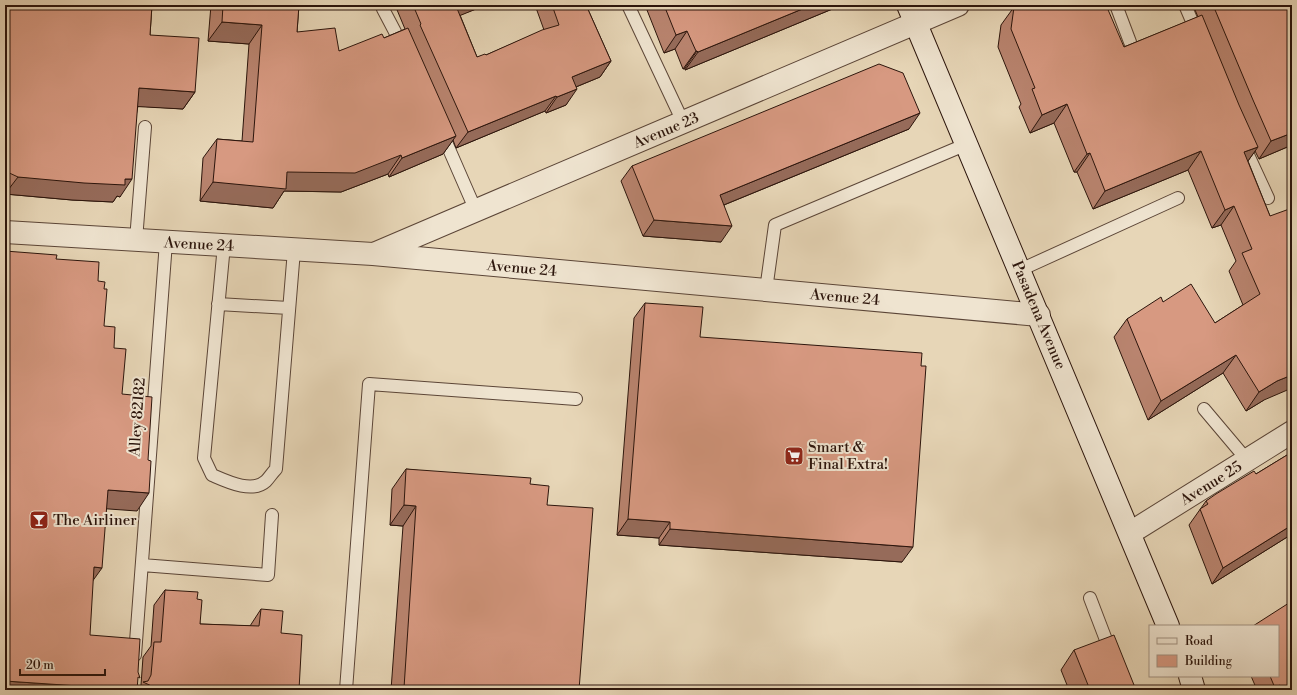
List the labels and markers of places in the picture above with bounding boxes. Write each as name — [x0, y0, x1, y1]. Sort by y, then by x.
place label: Smart & Final Extra! — [808, 438, 888, 474]
supermarket icon: Smart & Final Extra! — [783, 445, 805, 467]
bar icon: The Airliner — [28, 509, 50, 531]
place label: The Airliner — [53, 511, 137, 530]

